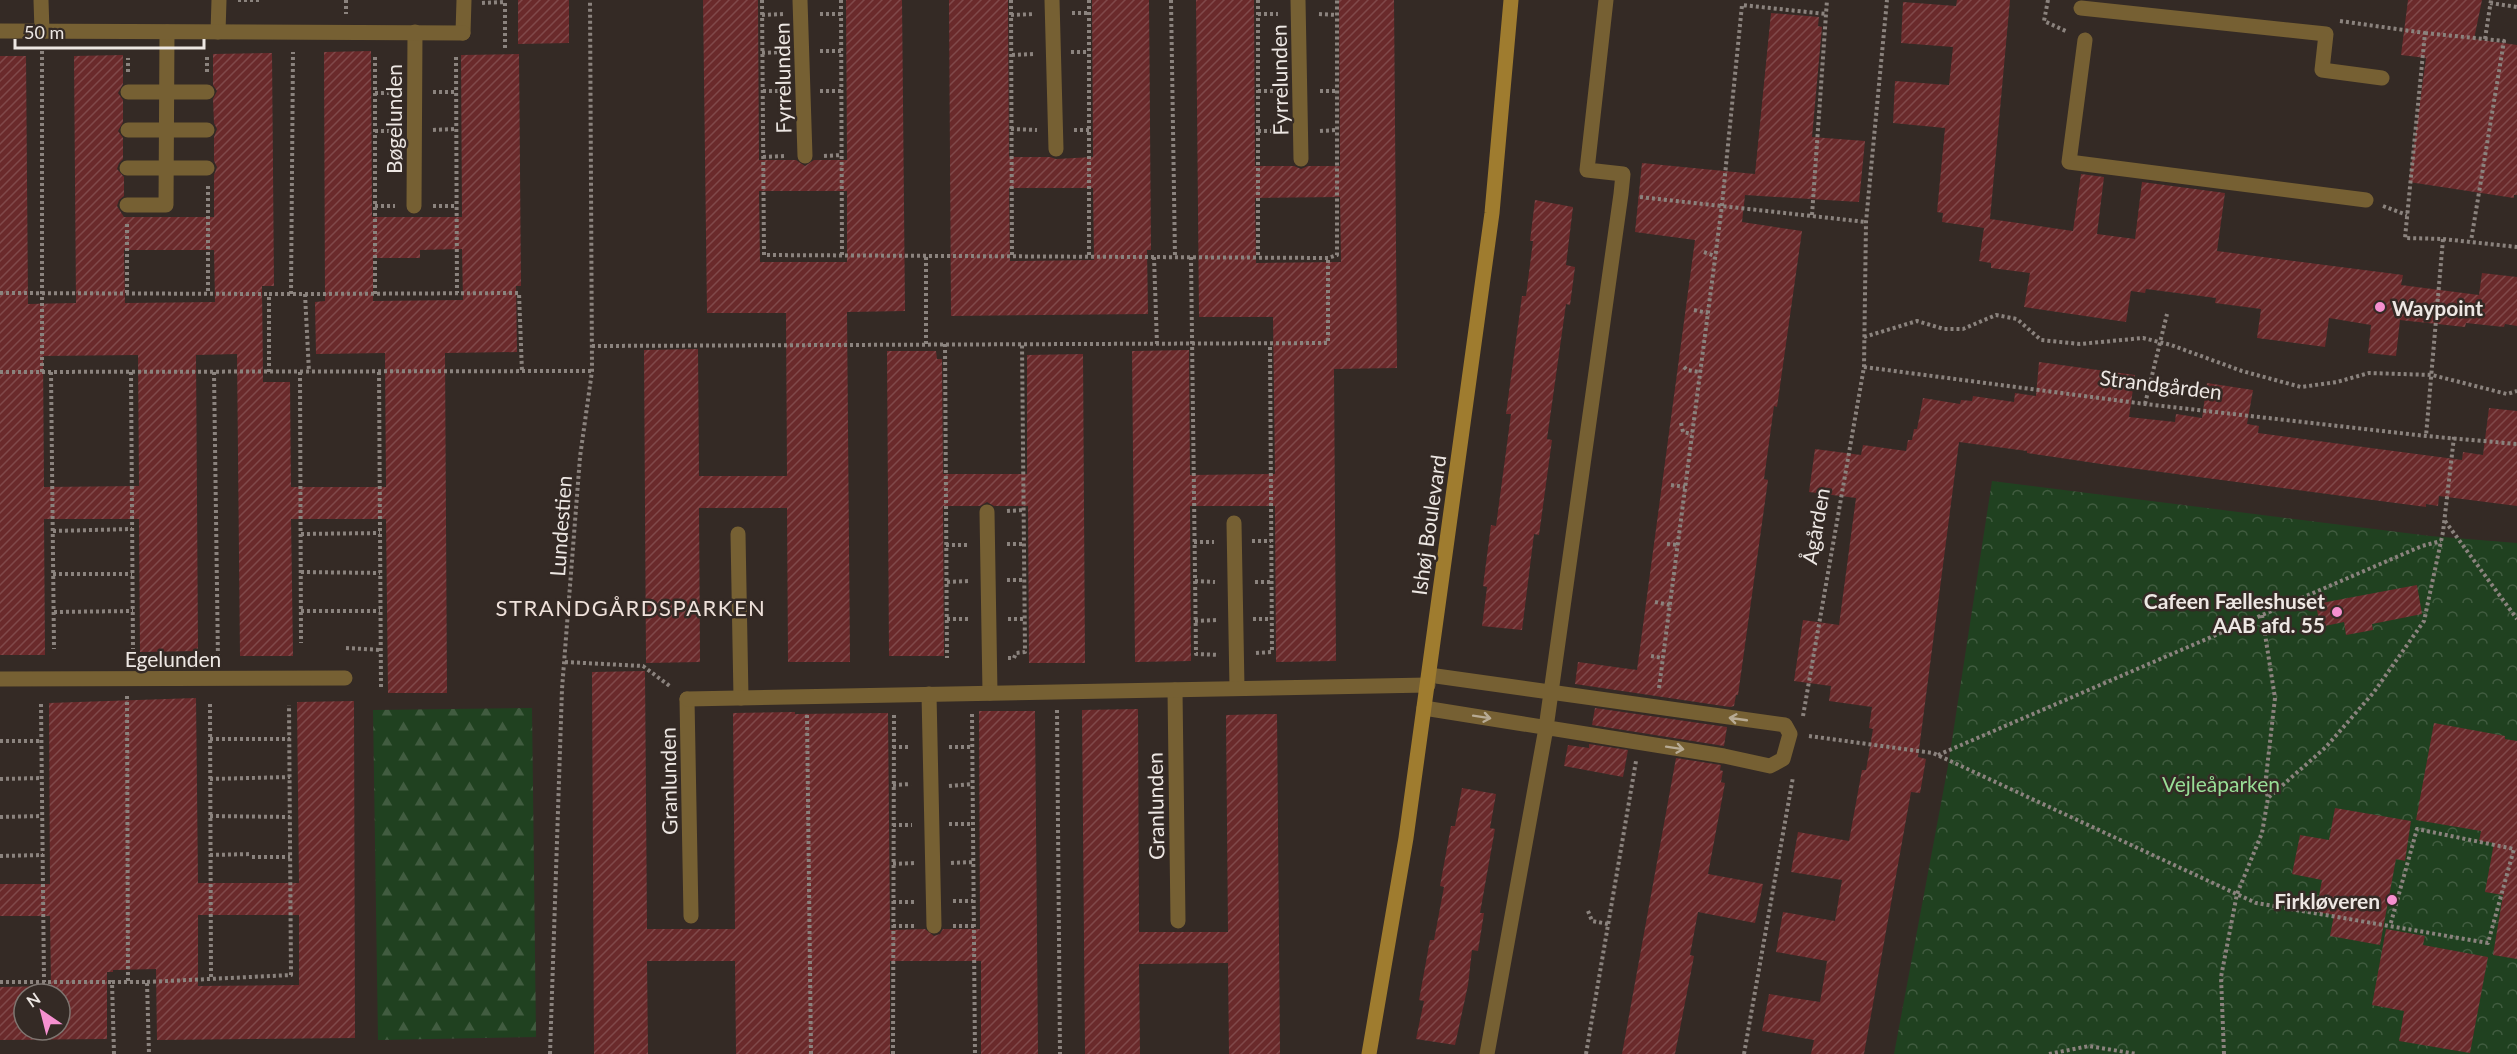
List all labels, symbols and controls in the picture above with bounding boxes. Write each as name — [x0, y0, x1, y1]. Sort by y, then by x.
scale bar — [15, 12, 204, 50]
text: 50 m — [24, 21, 64, 43]
street label: Fyrrelunden — [769, 22, 795, 134]
street label: Fyrrelunden — [1266, 24, 1292, 136]
street label: Bøgelunden — [381, 64, 406, 174]
place label: Waypoint — [2392, 295, 2483, 320]
marker: Waypoint — [2373, 300, 2387, 314]
street label: Strandgården — [2098, 364, 2224, 404]
street label: Ishøj Boulevard — [1406, 453, 1450, 597]
street label: Lundestien — [544, 475, 576, 577]
street label: Ågården — [1796, 486, 1834, 566]
place label: Cafeen Fælleshuset AAB afd. 55 — [2144, 588, 2325, 637]
district label: STRANDGÅRDSPARKEN — [496, 594, 766, 621]
marker: Cafeen Fælleshuset AAB afd. 55 — [2330, 605, 2344, 619]
street label: Egelunden — [125, 646, 221, 671]
one-way arrow — [1472, 712, 1491, 723]
one-way arrow — [1728, 713, 1748, 724]
street label: Granlunden — [655, 727, 681, 835]
one-way arrow — [1664, 743, 1684, 754]
street label: Granlunden — [1142, 752, 1168, 860]
park label: Vejleåparken — [2162, 771, 2280, 796]
place label: Firkløveren — [2274, 888, 2380, 913]
marker: Firkløveren — [2385, 893, 2399, 907]
north arrow — [12, 982, 72, 1042]
text: N — [23, 988, 44, 1011]

